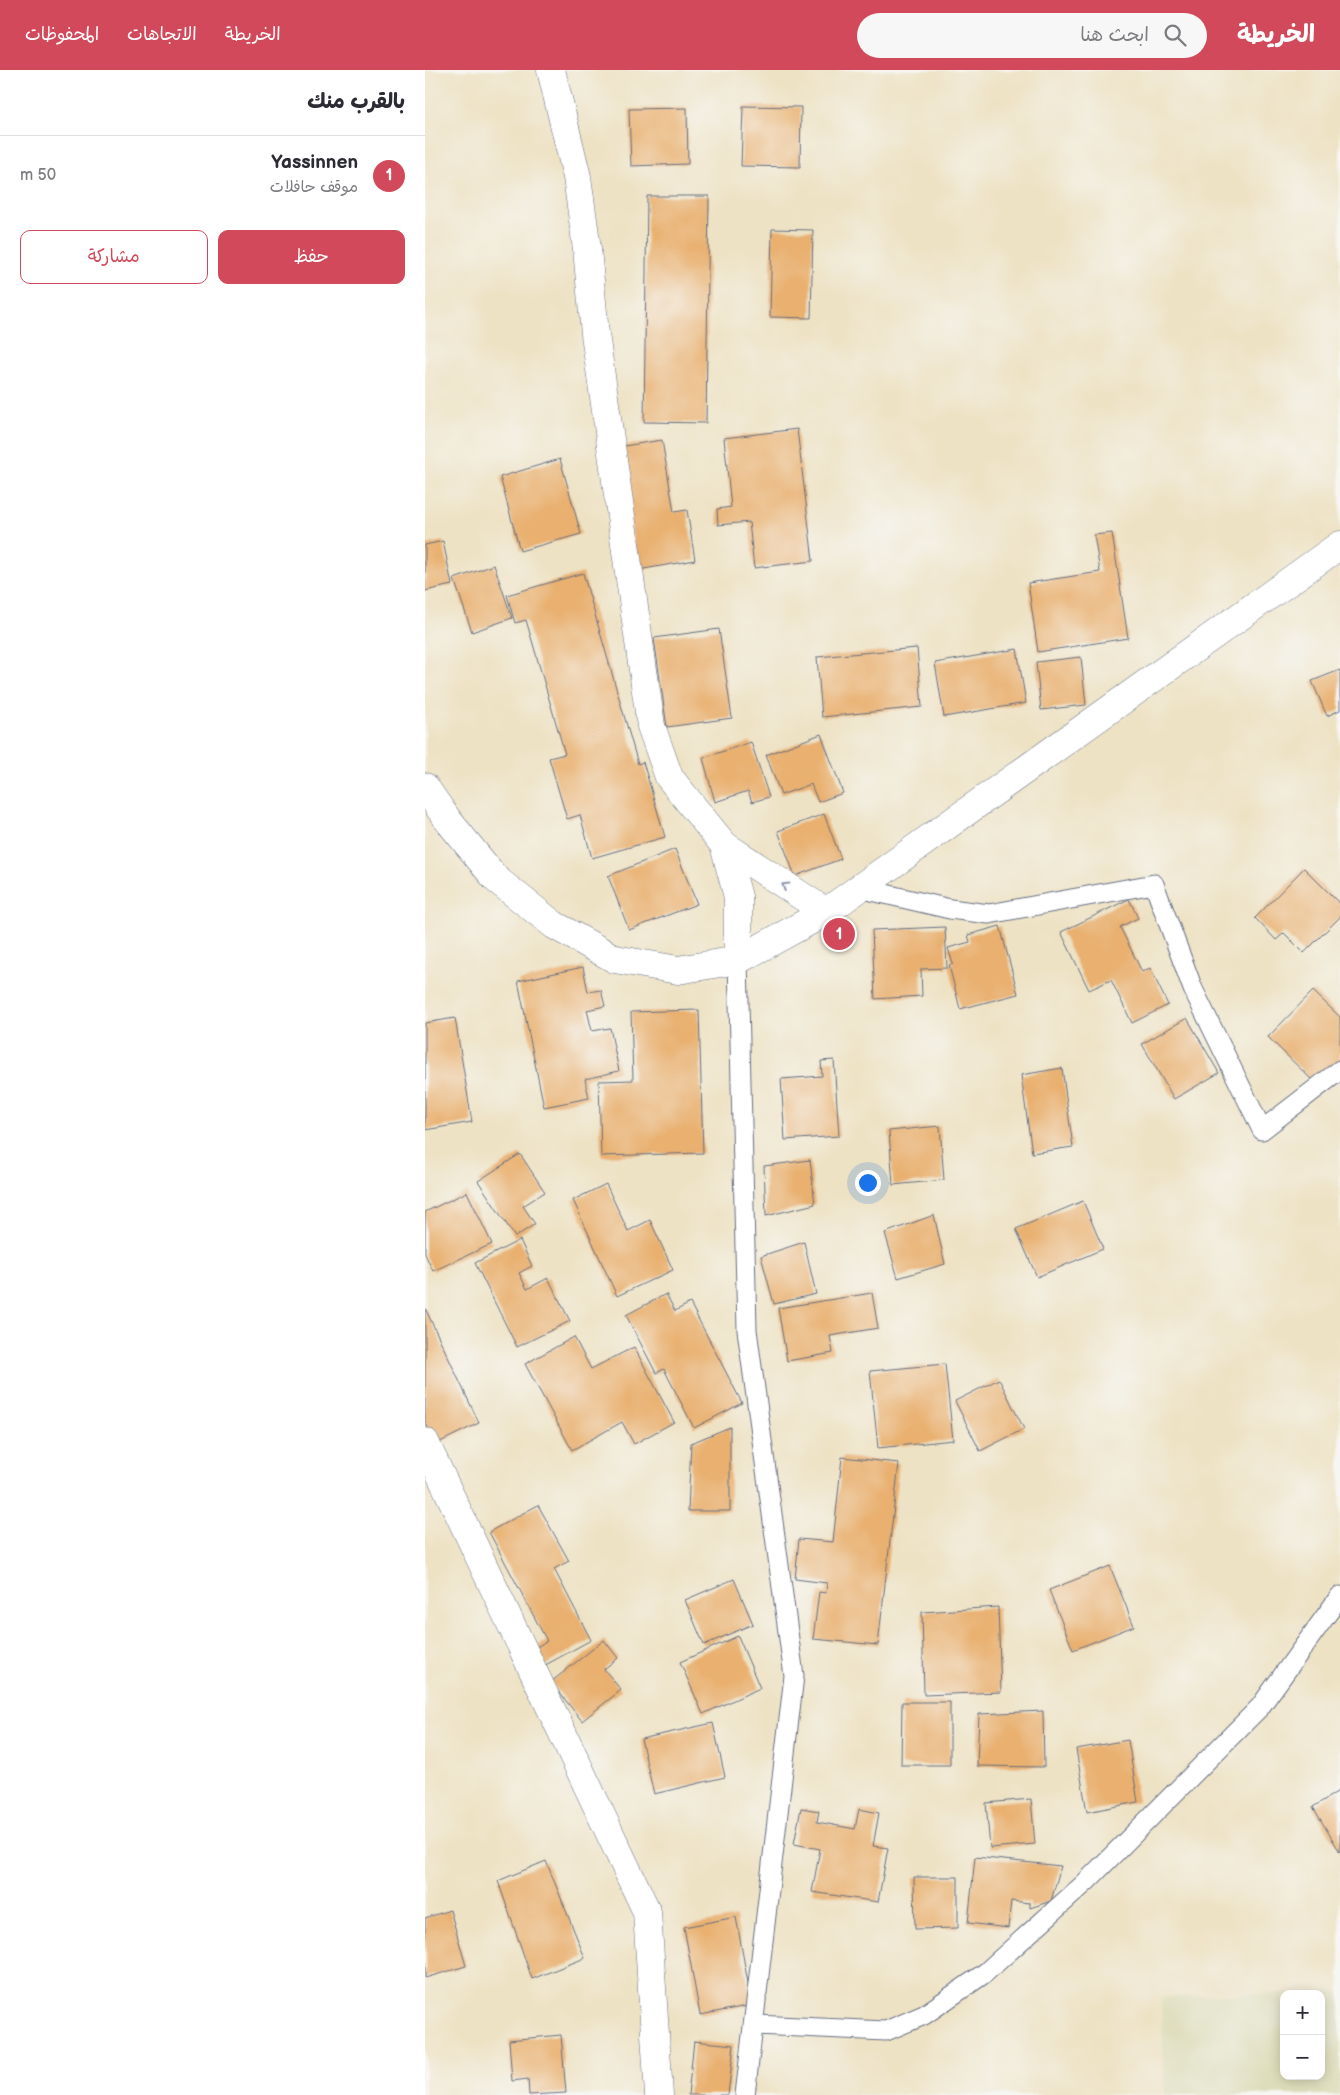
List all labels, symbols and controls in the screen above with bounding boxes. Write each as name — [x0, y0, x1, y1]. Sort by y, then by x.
search box — [857, 13, 1207, 58]
text: الخريطة — [1237, 20, 1315, 49]
icon: search — [1161, 21, 1189, 49]
text: المحفوظات — [25, 24, 99, 45]
text: الاتجاهات — [127, 24, 197, 45]
text: الخريطة — [225, 24, 281, 45]
text: ابحث هنا — [1080, 24, 1149, 47]
text: بالقرب منك — [307, 89, 405, 114]
text: Yassinnen — [271, 151, 358, 174]
text: 50 m — [20, 166, 56, 185]
text: 1 — [386, 166, 392, 185]
text: موقف حافلات — [270, 178, 358, 197]
button: مشاركة — [20, 230, 208, 284]
button: حفظ — [218, 230, 405, 284]
one-way arrow — [781, 883, 790, 892]
pin: 1 — [823, 915, 855, 953]
your location — [855, 1170, 881, 1196]
map controls — [1280, 1990, 1325, 2080]
button: + — [1280, 1990, 1325, 2035]
button: − — [1280, 2035, 1325, 2080]

